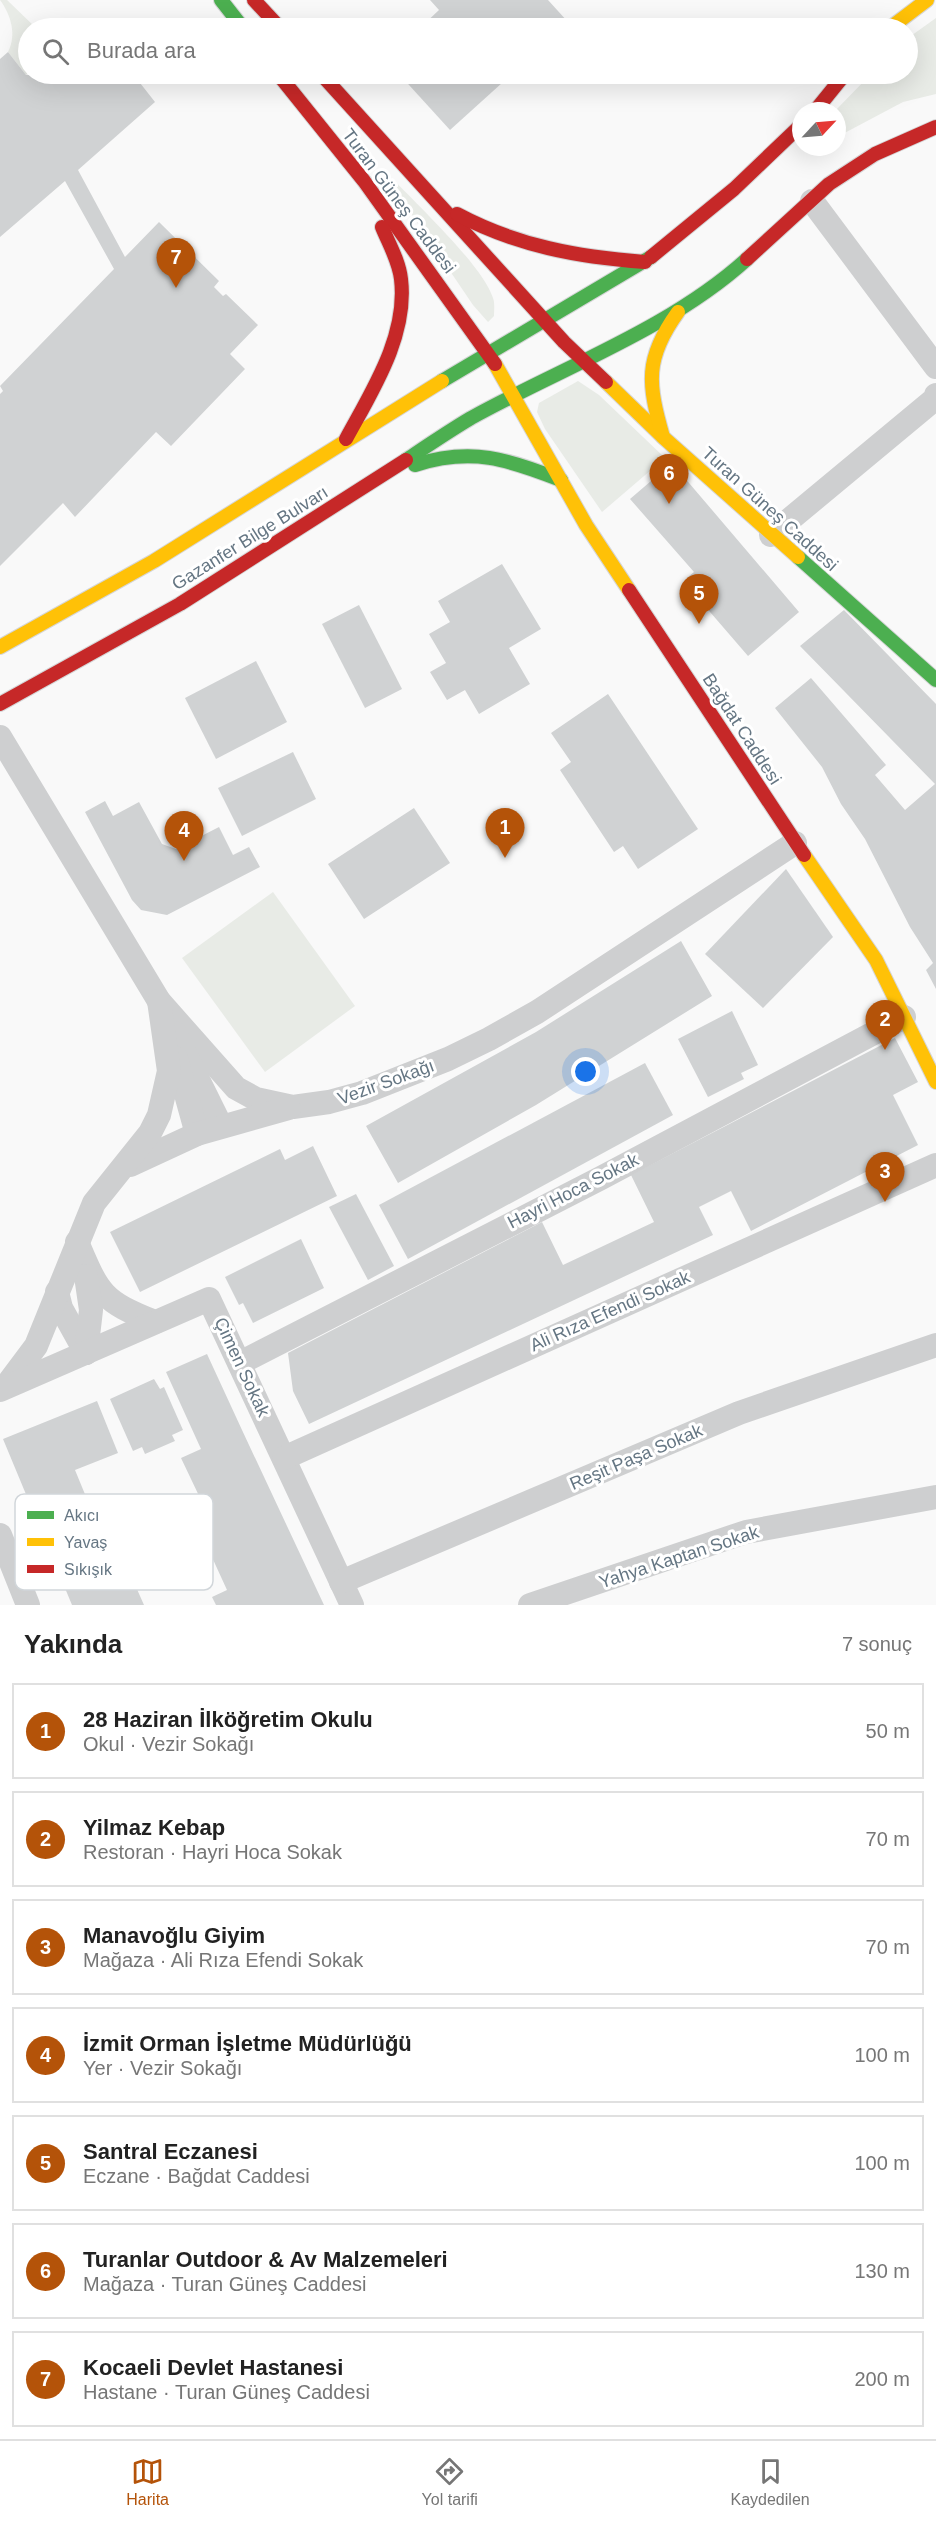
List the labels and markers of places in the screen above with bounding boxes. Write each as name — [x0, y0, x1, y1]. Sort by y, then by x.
pin: 7 — [156, 238, 195, 288]
pin: 6 — [650, 454, 688, 504]
pin: 5 — [680, 574, 718, 624]
pin: 1 — [486, 808, 524, 858]
pin: 4 — [164, 812, 204, 861]
pin: 2 — [866, 1000, 904, 1050]
pin: 3 — [866, 1152, 904, 1202]

